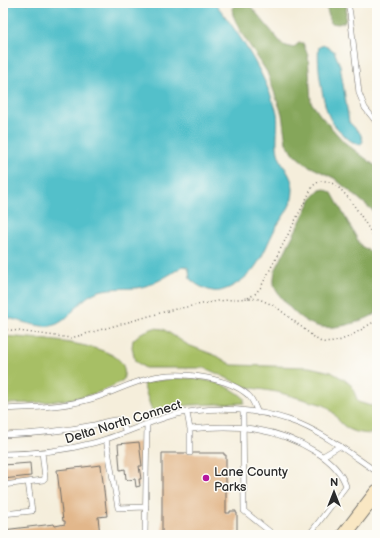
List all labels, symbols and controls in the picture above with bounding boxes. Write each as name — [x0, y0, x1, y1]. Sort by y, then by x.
street label: Delta North Connect — [63, 397, 183, 447]
place label: Lane County Parks — [214, 464, 288, 495]
north arrow — [314, 472, 354, 512]
marker: Lane County Parks — [201, 473, 211, 483]
text: N — [330, 476, 338, 489]

